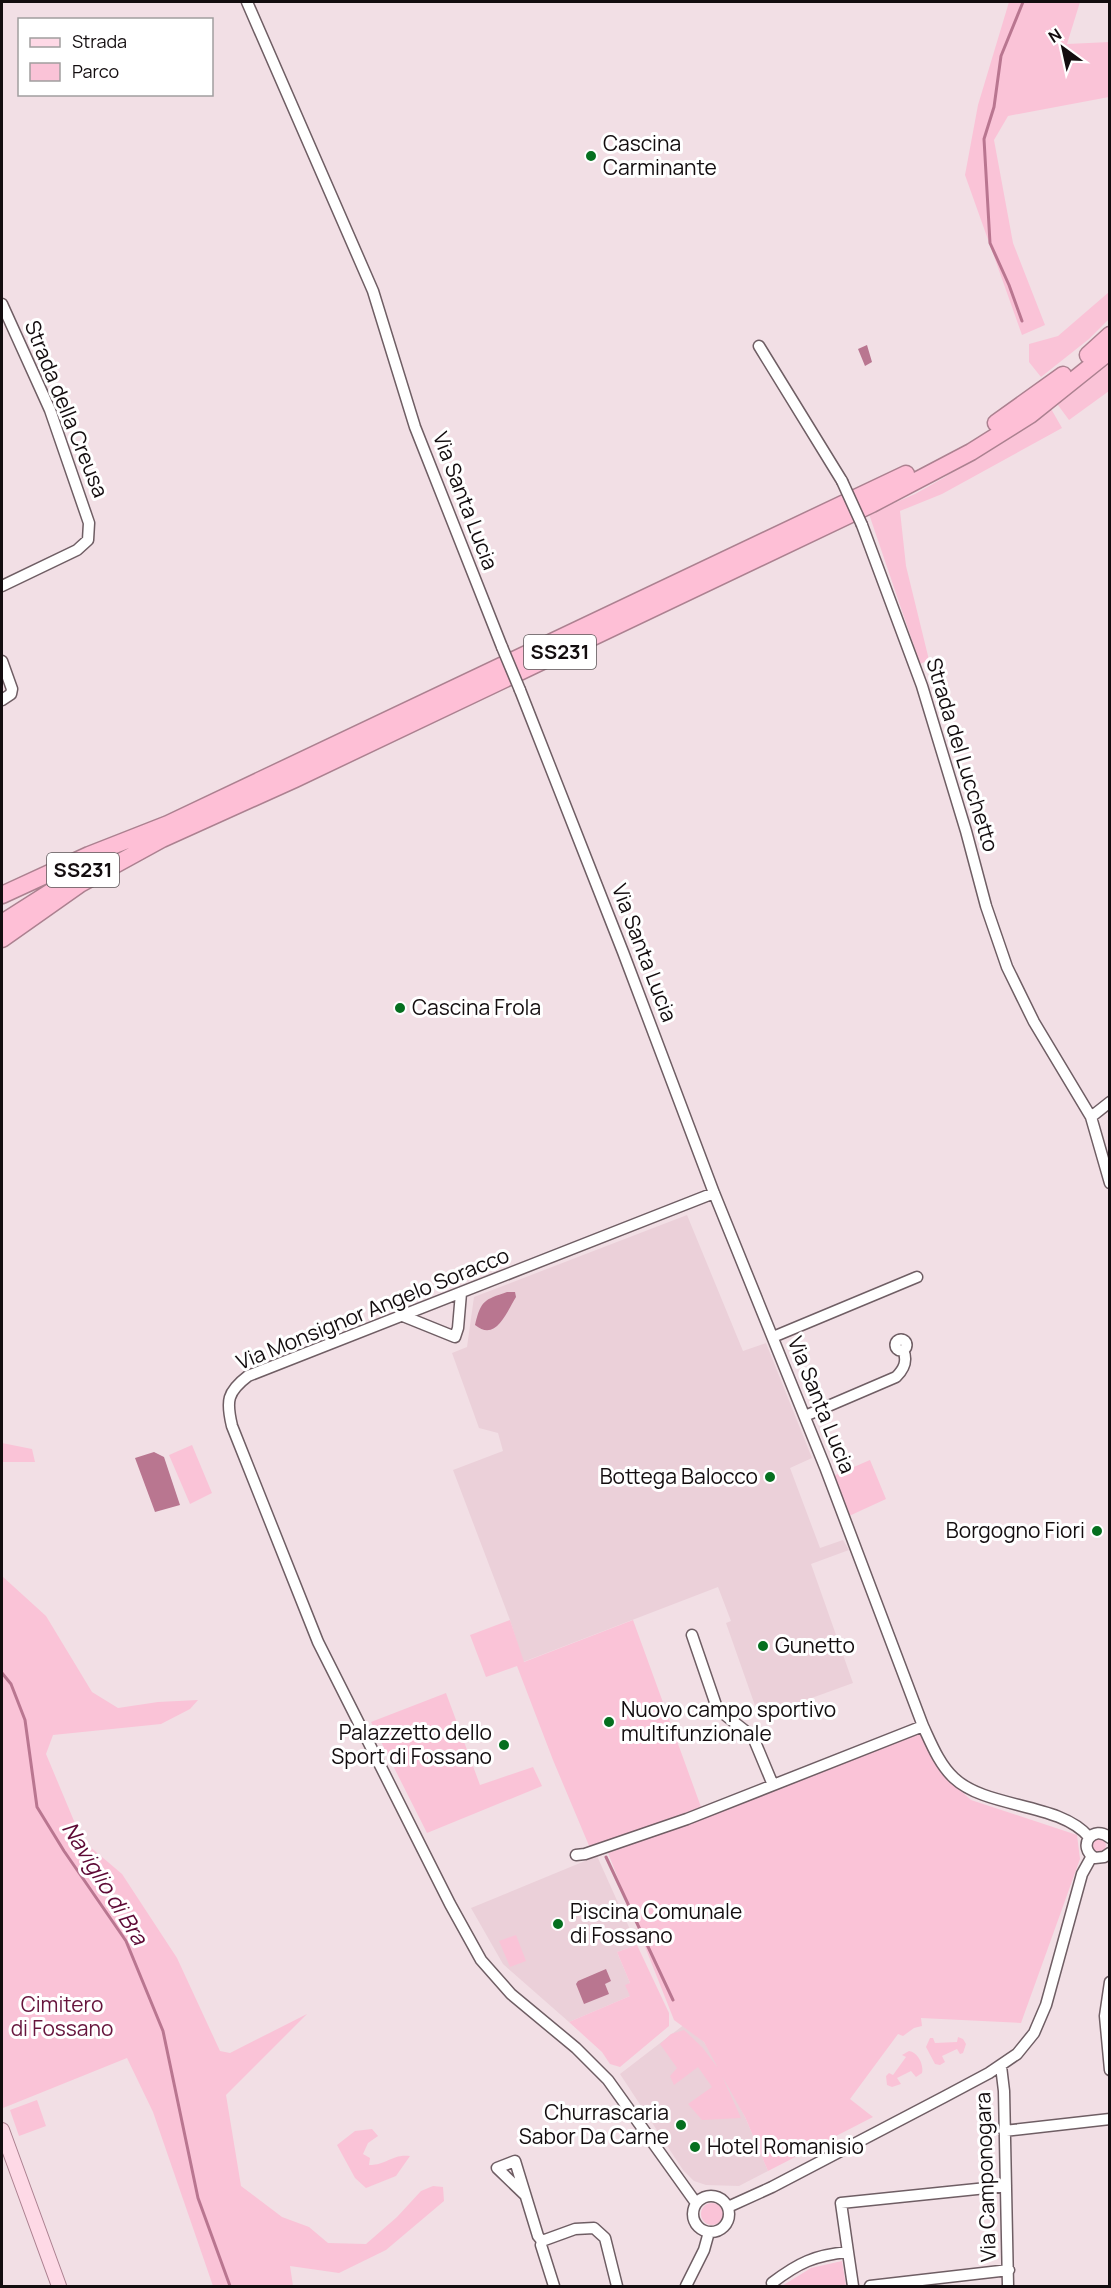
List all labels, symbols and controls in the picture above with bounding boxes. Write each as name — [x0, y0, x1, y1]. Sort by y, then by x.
legend — [18, 18, 213, 96]
north arrow — [1033, 18, 1093, 78]
text: N — [1044, 23, 1066, 48]
text: Strada — [72, 29, 127, 53]
text: Parco — [72, 59, 119, 83]
place label: Cascina Carminante — [603, 129, 717, 181]
marker: Cascina Carminante — [584, 149, 598, 163]
street label: Strada della Creusa — [19, 316, 115, 501]
street label: Via Santa Lucia — [427, 428, 505, 574]
road number: SS231 — [524, 635, 596, 669]
street label: Strada del Lucchetto — [920, 654, 1006, 855]
road number: SS231 — [47, 853, 119, 887]
street label: Via Santa Lucia — [606, 880, 684, 1026]
place label: Cascina Frola — [412, 993, 541, 1021]
marker: Cascina Frola — [393, 1001, 407, 1015]
street label: Via Monsignor Angelo Soracco — [232, 1240, 513, 1376]
street label: Via Santa Lucia — [782, 1332, 862, 1477]
place label: Bottega Balocco — [600, 1462, 758, 1490]
marker: Bottega Balocco — [763, 1470, 777, 1484]
place label: Borgogno Fiori — [946, 1516, 1085, 1544]
marker: Borgogno Fiori — [1090, 1524, 1104, 1538]
place label: Gunetto — [775, 1631, 855, 1659]
marker: Gunetto — [756, 1639, 770, 1653]
place label: Nuovo campo sportivo multifunzionale — [621, 1695, 836, 1747]
marker: Nuovo campo sportivo multifunzionale — [602, 1715, 616, 1729]
place label: Palazzetto dello Sport di Fossano — [331, 1718, 492, 1770]
marker: Palazzetto dello Sport di Fossano — [497, 1738, 511, 1752]
water label: Naviglio di Bra — [55, 1816, 156, 1952]
place label: Piscina Comunale di Fossano — [570, 1897, 742, 1949]
marker: Piscina Comunale di Fossano — [551, 1917, 565, 1931]
park label: Cimitero di Fossano — [11, 1990, 113, 2042]
street label: Via Camponogara — [968, 2092, 1002, 2263]
place label: Churrascaria Sabor Da Carne — [519, 2098, 669, 2150]
marker: Churrascaria Sabor Da Carne — [674, 2118, 688, 2132]
place label: Hotel Romanisio — [707, 2132, 864, 2160]
marker: Hotel Romanisio — [688, 2140, 702, 2154]

